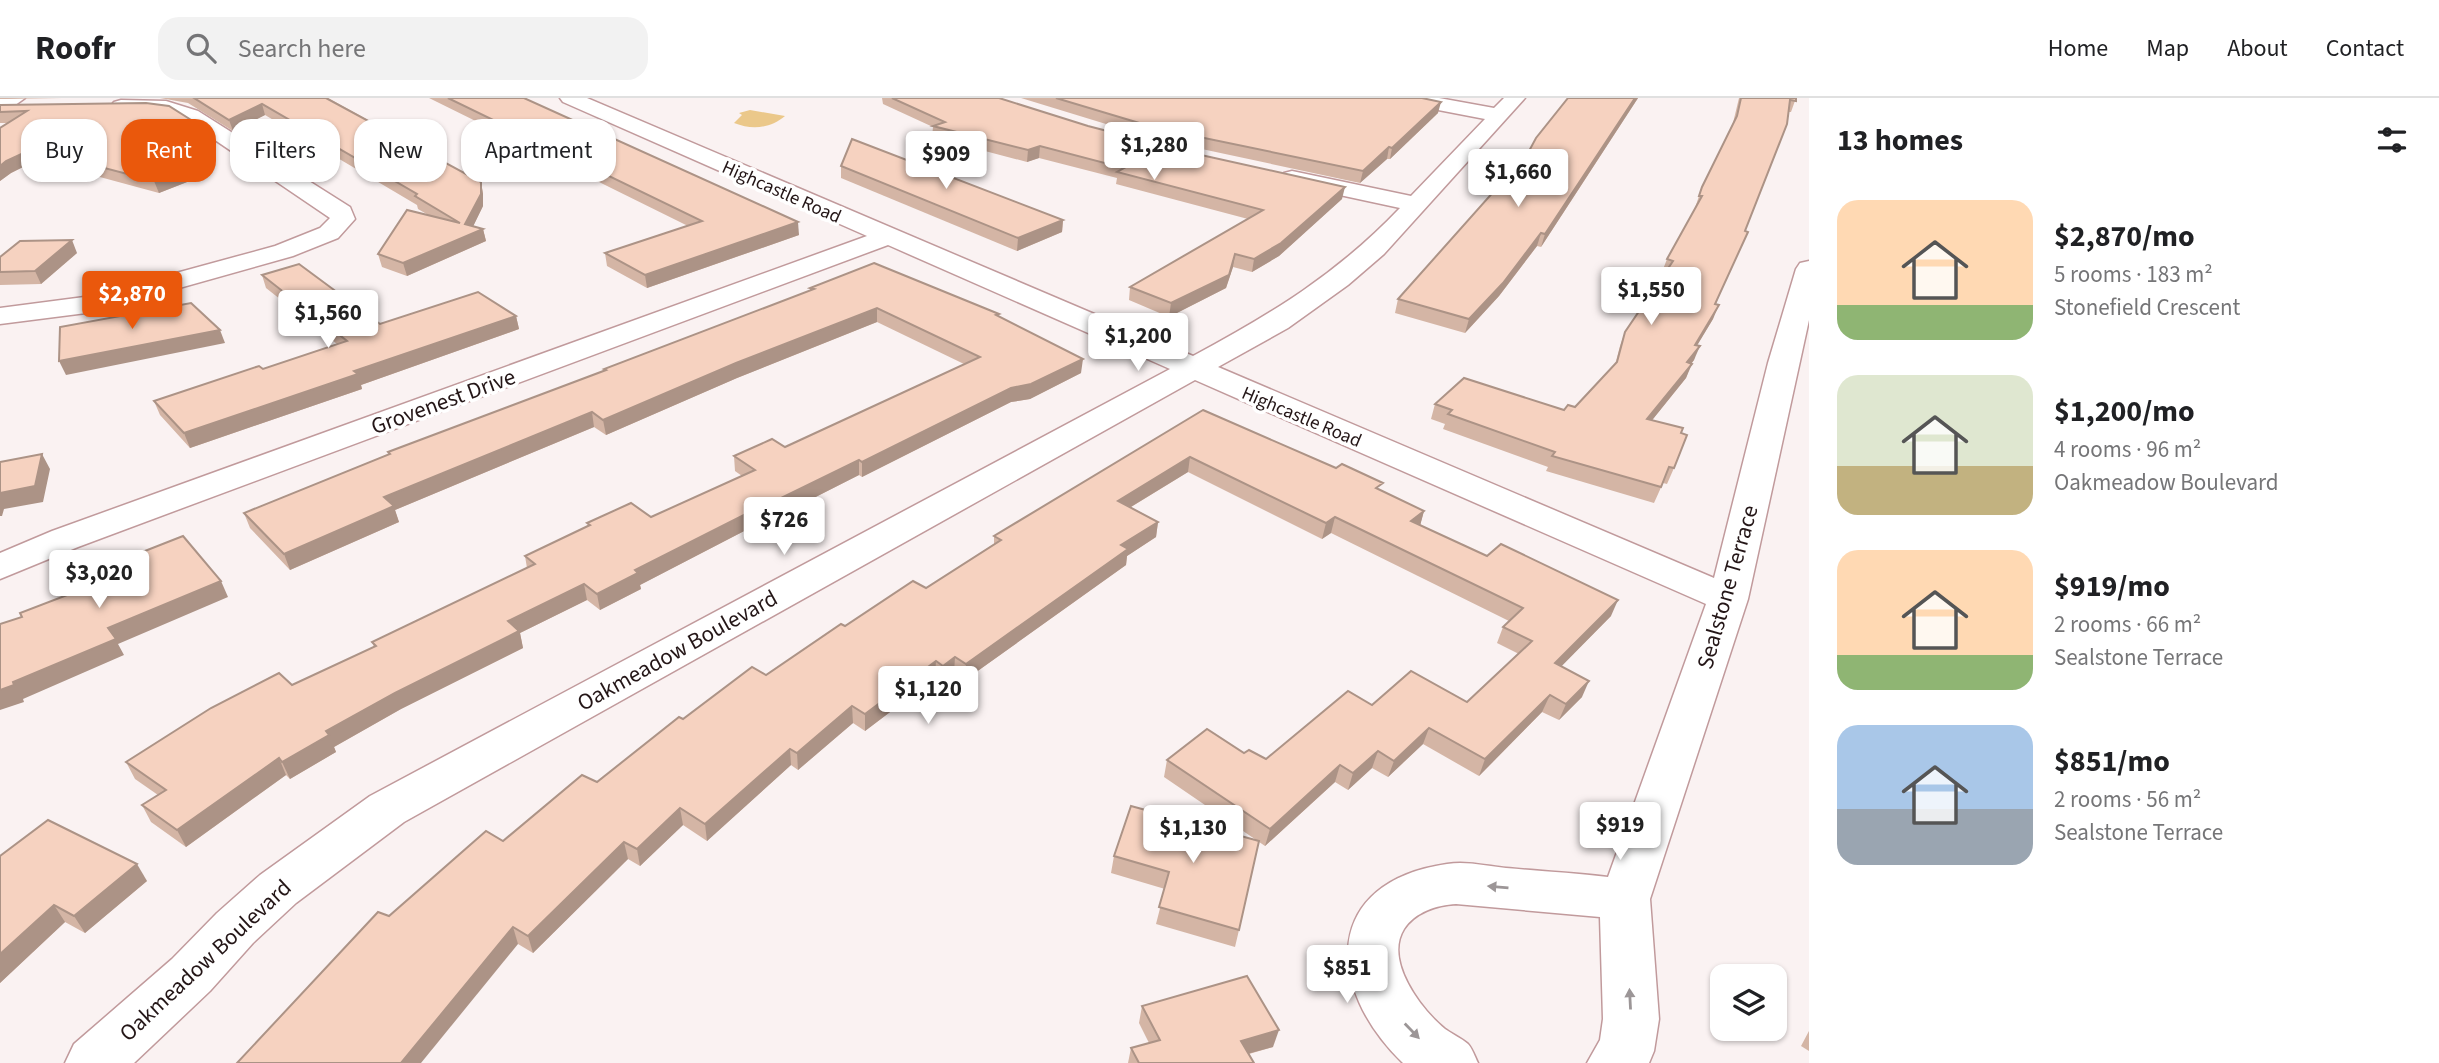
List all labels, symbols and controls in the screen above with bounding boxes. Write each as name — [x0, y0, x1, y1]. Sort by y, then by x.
search box — [158, 17, 648, 80]
text: Roofr — [35, 25, 116, 72]
icon: search — [182, 29, 220, 67]
text: Search here — [238, 30, 366, 67]
text: Home — [2048, 31, 2108, 66]
text: Map — [2146, 31, 2189, 66]
text: About — [2227, 31, 2288, 66]
text: Contact — [2326, 31, 2404, 66]
chip: Buy — [21, 119, 107, 182]
chip: Rent — [121, 119, 216, 182]
chip: Filters — [230, 119, 340, 182]
chip: New — [354, 119, 447, 182]
chip: Apartment — [461, 119, 616, 182]
text: 13 homes — [1837, 119, 1963, 162]
icon: filters — [2373, 121, 2411, 159]
pin: $1,280 — [1097, 122, 1211, 182]
text: $1,280 — [1120, 128, 1188, 161]
pin: $909 — [905, 132, 987, 191]
text: $909 — [922, 137, 970, 170]
pin: $1,660 — [1461, 150, 1575, 209]
street label: Highcastle Road — [717, 154, 845, 231]
text: $1,660 — [1484, 155, 1552, 188]
text: $2,870/mo — [2054, 215, 2195, 258]
icon: home — [1893, 228, 1977, 312]
text: 5 rooms · 183 m² — [2054, 258, 2213, 291]
pin: $1,550 — [1594, 268, 1708, 327]
pin: $2,870 — [75, 272, 189, 331]
text: $1,550 — [1617, 273, 1685, 306]
text: $2,870 — [98, 277, 166, 310]
pin: $1,560 — [271, 290, 385, 350]
text: Stonefield Crescent — [2054, 291, 2240, 324]
text: $1,560 — [294, 296, 362, 329]
pin: $1,200 — [1081, 314, 1195, 373]
text: $1,200 — [1104, 319, 1172, 352]
street label: Grovenest Drive — [366, 360, 520, 443]
street label: Highcastle Road — [1237, 380, 1366, 455]
text: $1,200/mo — [2054, 390, 2195, 433]
icon: home — [1893, 403, 1977, 487]
text: 4 rooms · 96 m² — [2054, 433, 2201, 466]
text: Oakmeadow Boulevard — [2054, 466, 2279, 499]
pin: $726 — [743, 498, 825, 557]
street label: Sealstone Terrace — [1688, 501, 1767, 673]
text: $726 — [760, 503, 808, 536]
pin: $3,020 — [42, 550, 156, 610]
text: $3,020 — [65, 556, 133, 589]
text: $919/mo — [2054, 565, 2170, 608]
icon: home — [1893, 578, 1977, 662]
street label: Oakmeadow Boulevard — [571, 582, 783, 719]
text: 2 rooms · 66 m² — [2054, 608, 2201, 641]
text: Sealstone Terrace — [2054, 641, 2223, 674]
pin: $1,120 — [871, 666, 985, 726]
text: $1,120 — [894, 672, 962, 705]
text: $851/mo — [2054, 740, 2170, 783]
icon: home — [1893, 753, 1977, 837]
text: 2 rooms · 56 m² — [2054, 783, 2201, 816]
pin: $919 — [1579, 802, 1661, 862]
pin: $1,130 — [1136, 806, 1250, 865]
text: $919 — [1596, 808, 1644, 841]
text: $1,130 — [1159, 811, 1227, 844]
text: Sealstone Terrace — [2054, 816, 2223, 849]
street label: Oakmeadow Boulevard — [112, 872, 299, 1049]
one-way arrow — [1487, 881, 1509, 892]
pin: $851 — [1306, 946, 1388, 1005]
text: $851 — [1323, 951, 1371, 984]
map controls — [1710, 964, 1787, 1041]
button: layers — [1710, 964, 1787, 1041]
one-way arrow — [1624, 987, 1635, 1009]
one-way arrow — [1403, 1023, 1420, 1040]

